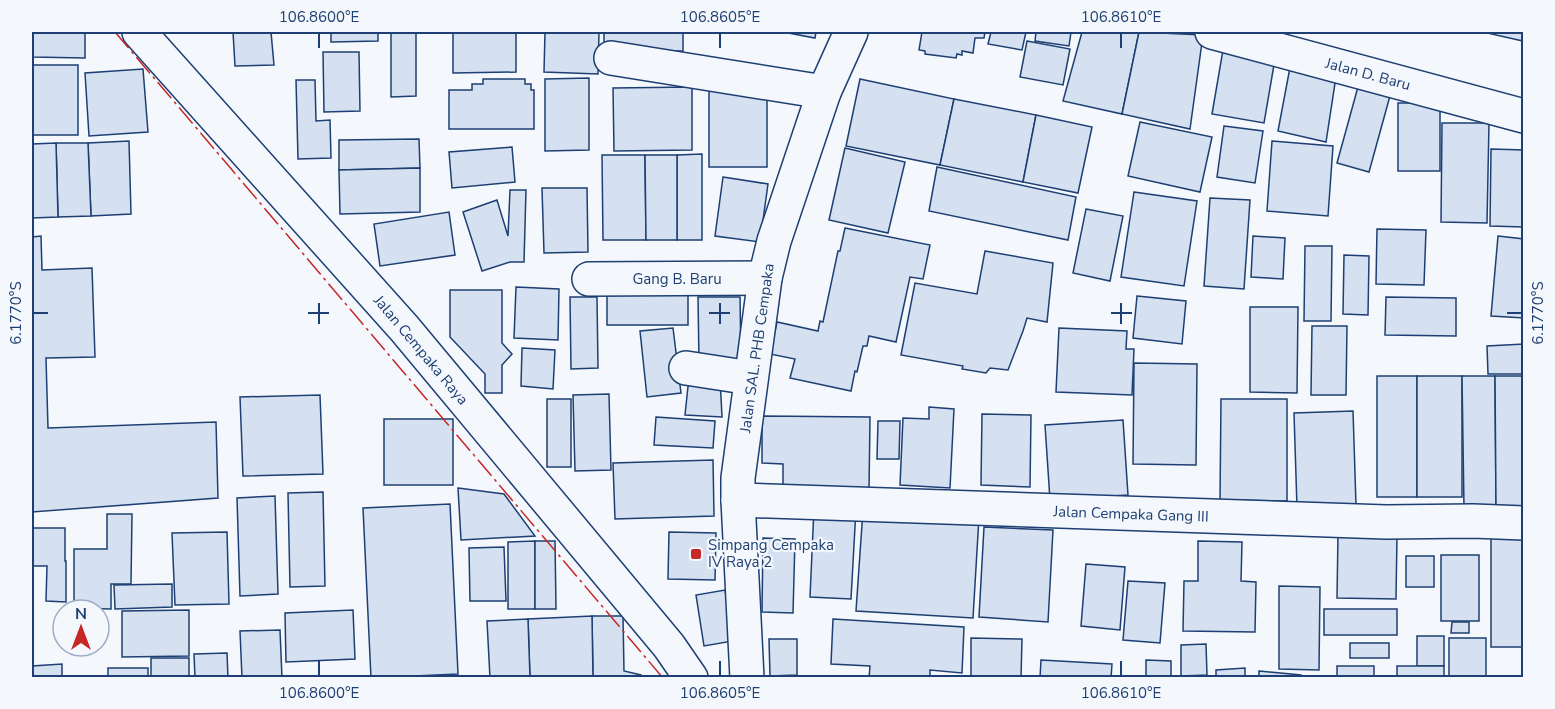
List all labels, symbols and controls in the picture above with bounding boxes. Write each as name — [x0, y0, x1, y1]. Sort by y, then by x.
text: 106.8600°E — [279, 7, 359, 27]
text: 106.8605°E — [680, 7, 760, 27]
text: 106.8610°E — [1081, 7, 1161, 27]
street label: Jalan D. Baru — [1322, 53, 1413, 95]
street label: Jalan SAL. PHB Cempaka — [735, 262, 779, 435]
street label: Gang B. Baru — [632, 269, 722, 289]
text: 6.1770°S — [6, 281, 26, 345]
text: 6.1770°S — [1528, 281, 1548, 345]
street label: Jalan Cempaka Raya — [369, 290, 473, 409]
street label: Jalan Cempaka Gang III — [1052, 501, 1209, 527]
place label: Simpang Cempaka IV Raya 2 — [708, 535, 834, 572]
marker: Simpang Cempaka IV Raya 2 — [689, 547, 703, 561]
north arrow — [51, 598, 111, 658]
text: N — [75, 603, 87, 625]
text: 106.8600°E — [279, 683, 359, 703]
text: 106.8605°E — [680, 683, 760, 703]
text: 106.8610°E — [1081, 683, 1161, 703]

